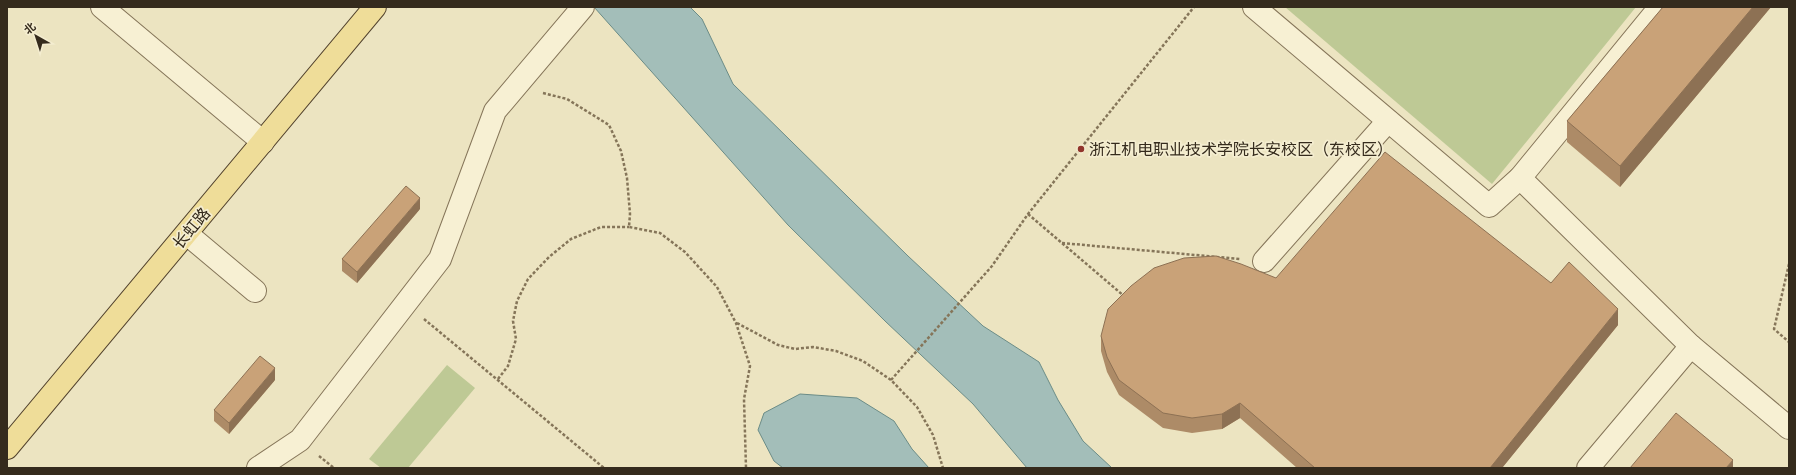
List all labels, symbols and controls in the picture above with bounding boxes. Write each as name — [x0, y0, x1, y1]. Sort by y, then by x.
north arrow — [16, 16, 56, 56]
text: 北 — [22, 20, 38, 37]
place label: 浙江机电职业技术学院长安校区（东校区） — [1089, 140, 1393, 159]
marker: 浙江机电职业技术学院长安校区（东校区） — [1076, 144, 1086, 154]
street label: 长虹路 — [169, 204, 214, 253]

